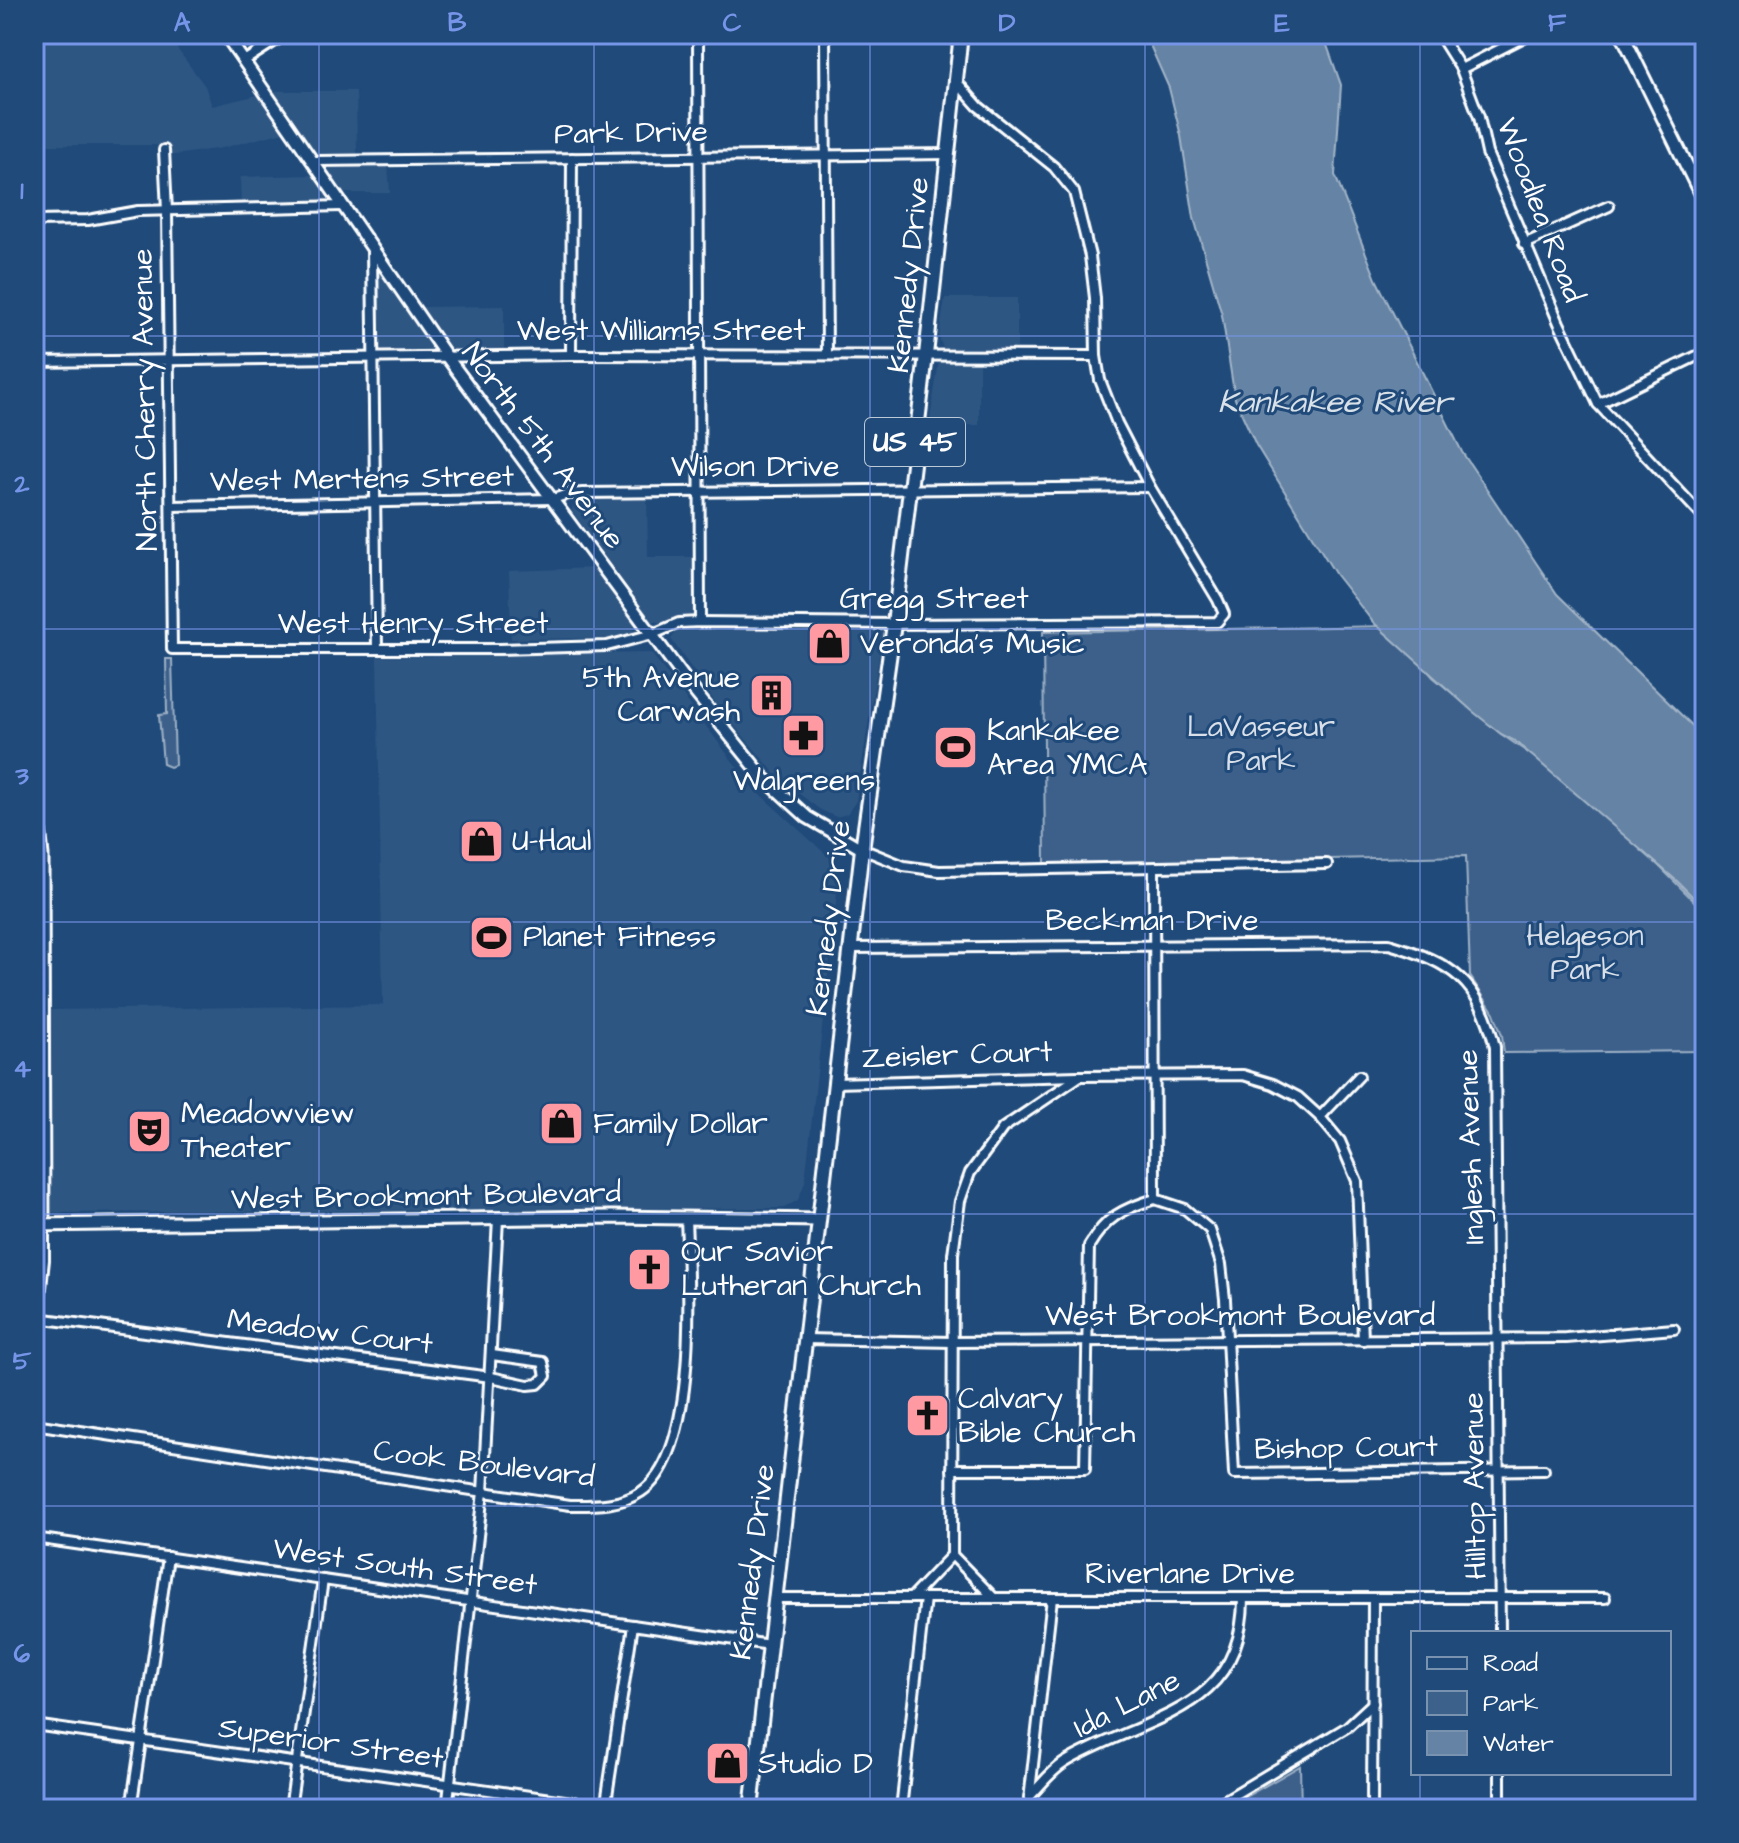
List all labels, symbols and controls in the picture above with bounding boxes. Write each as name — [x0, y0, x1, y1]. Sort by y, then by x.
text: A — [174, 5, 191, 41]
text: B — [448, 5, 467, 41]
text: C — [723, 5, 742, 41]
text: D — [999, 5, 1016, 41]
text: E — [1274, 5, 1290, 41]
text: F — [1548, 5, 1567, 41]
street label: Park Drive — [554, 111, 708, 155]
street label: Woodlea Road — [1486, 112, 1594, 308]
text: 1 — [20, 173, 24, 209]
street label: Kennedy Drive — [878, 175, 941, 375]
street label: North Cherry Avenue — [121, 248, 170, 552]
street label: West Williams Street — [517, 310, 805, 352]
street label: North 5th Avenue — [451, 334, 635, 558]
water label: Kankakee River — [1218, 380, 1455, 425]
road number: US 45 — [865, 418, 965, 466]
street label: Wilson Drive — [671, 446, 839, 488]
street label: West Mertens Street — [210, 455, 514, 503]
text: 2 — [14, 466, 30, 502]
street label: Gregg Street — [839, 578, 1029, 621]
street label: West Henry Street — [278, 603, 548, 646]
shop icon: Veronda's Music — [805, 620, 853, 668]
place label: Veronda's Music — [860, 623, 1085, 665]
place label: 5th Avenue Carwash — [582, 657, 740, 733]
building icon: 5th Avenue Carwash — [747, 671, 795, 719]
park label: LaVasseur Park — [1187, 706, 1335, 782]
place label: Kankakee Area YMCA — [987, 710, 1148, 786]
pharmacy icon: Walgreens — [780, 711, 828, 759]
sports icon: Kankakee Area YMCA — [932, 724, 980, 772]
text: 3 — [14, 758, 29, 794]
place label: Walgreens — [733, 760, 875, 803]
shop icon: U-Haul — [457, 817, 505, 865]
street label: Kennedy Drive — [796, 818, 863, 1018]
place label: U-Haul — [512, 820, 592, 862]
street label: Beckman Drive — [1046, 900, 1258, 942]
sports icon: Planet Fitness — [468, 913, 516, 961]
park label: Helgeson Park — [1526, 915, 1644, 991]
place label: Planet Fitness — [523, 916, 716, 958]
street label: Zeisler Court — [861, 1031, 1053, 1079]
street label: Inglesh Avenue — [1447, 1049, 1496, 1245]
text: 4 — [13, 1051, 31, 1087]
place label: Meadowview Theater — [181, 1093, 354, 1169]
shop icon: Family Dollar — [538, 1100, 586, 1148]
place label: Family Dollar — [593, 1103, 768, 1146]
theatre icon: Meadowview Theater — [126, 1107, 174, 1155]
street label: West Brookmont Boulevard — [231, 1172, 621, 1220]
place label: Our Savior Lutheran Church — [681, 1231, 921, 1307]
church icon: Our Savior Lutheran Church — [626, 1245, 674, 1293]
street label: West Brookmont Boulevard — [1045, 1295, 1435, 1337]
street label: Meadow Court — [225, 1299, 435, 1365]
text: 5 — [13, 1343, 32, 1379]
place label: Calvary Bible Church — [958, 1378, 1136, 1454]
church icon: Calvary Bible Church — [903, 1392, 951, 1440]
street label: Hilltop Avenue — [1452, 1392, 1498, 1580]
street label: Bishop Court — [1254, 1425, 1438, 1471]
street label: Cook Boulevard — [371, 1430, 597, 1498]
street label: Kennedy Drive — [720, 1462, 787, 1662]
street label: West South Street — [270, 1528, 540, 1606]
street label: Riverlane Drive — [1085, 1553, 1295, 1595]
legend — [1411, 1631, 1671, 1775]
text: 6 — [14, 1636, 31, 1672]
text: Road — [1483, 1647, 1538, 1681]
street label: Ida Lane — [1066, 1659, 1188, 1749]
text: Park — [1483, 1687, 1539, 1721]
street label: Superior Street — [216, 1706, 446, 1780]
text: Water — [1483, 1727, 1554, 1761]
shop icon: Studio D — [703, 1740, 751, 1788]
place label: Studio D — [758, 1743, 873, 1785]

